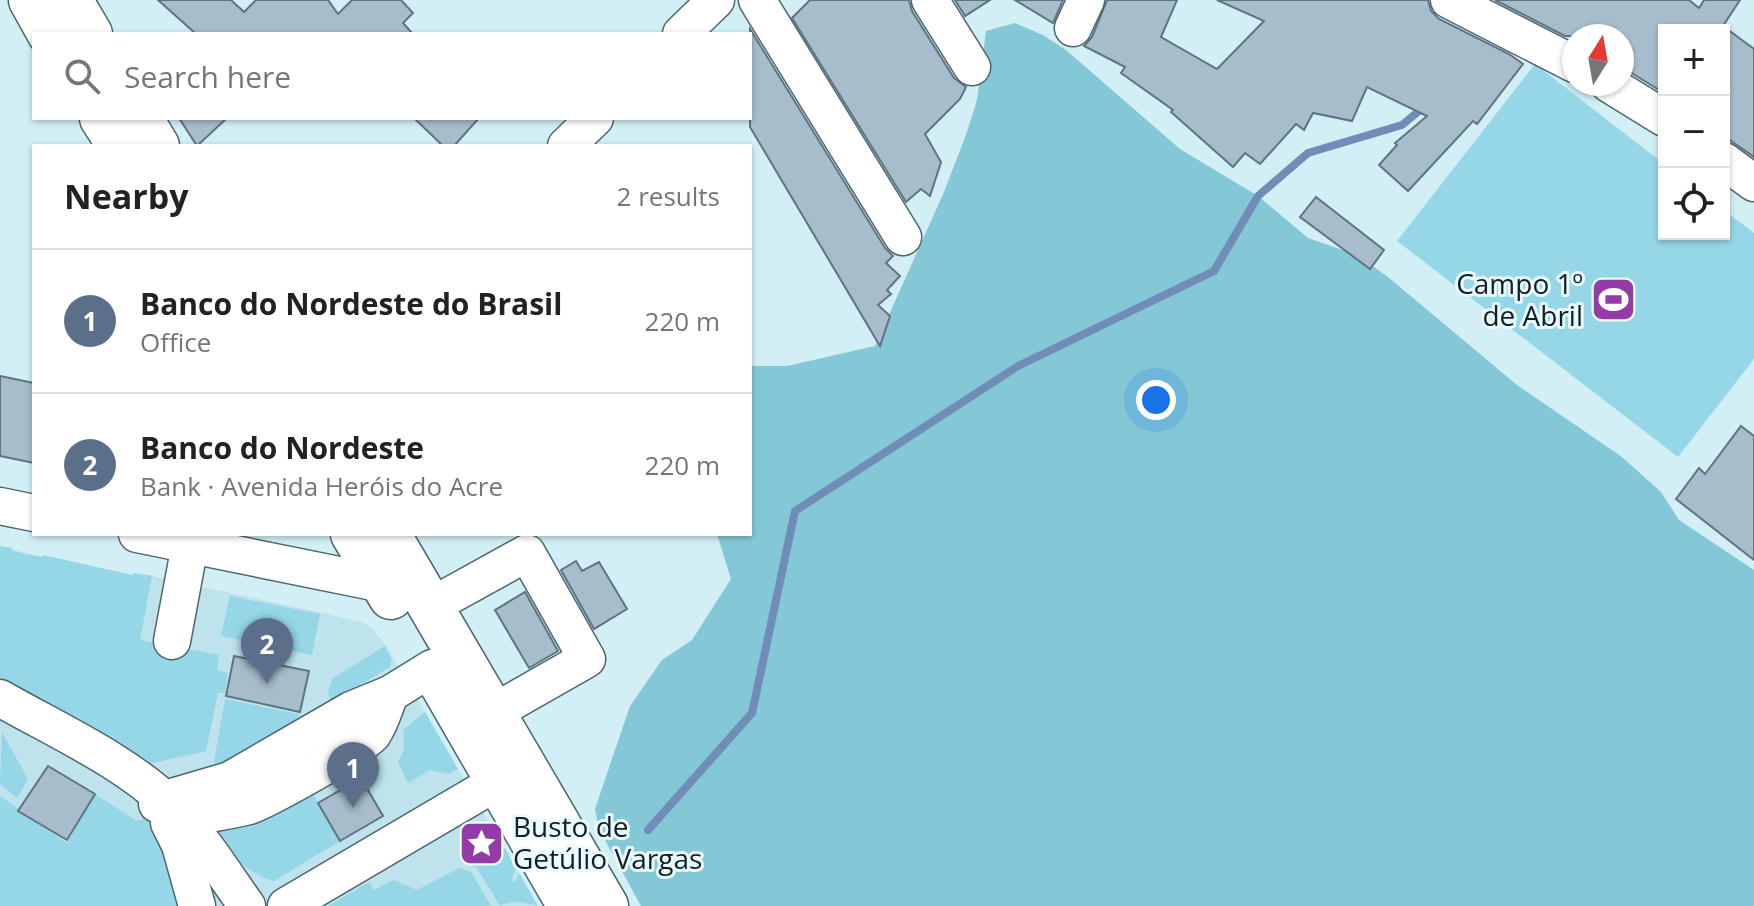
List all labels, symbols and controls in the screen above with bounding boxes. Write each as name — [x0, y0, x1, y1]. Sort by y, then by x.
north arrow — [1562, 24, 1634, 96]
map controls — [1658, 24, 1730, 240]
button: + — [1658, 24, 1730, 96]
search box — [32, 32, 752, 120]
icon: search — [60, 54, 104, 98]
text: Search here — [124, 56, 291, 97]
button: − — [1658, 96, 1730, 168]
button: locate — [1658, 168, 1730, 240]
text: Nearby — [64, 173, 189, 219]
text: 2 results — [617, 178, 720, 214]
place label: Campo 1º de Abril — [1456, 264, 1583, 334]
sports icon: Campo 1º de Abril — [1590, 276, 1638, 324]
text: Banco do Nordeste do Brasil — [140, 283, 562, 324]
text: 1 — [83, 303, 97, 339]
text: 220 m — [645, 303, 720, 339]
text: Office — [140, 324, 211, 360]
your location — [1136, 380, 1176, 420]
text: Banco do Nordeste — [140, 427, 424, 468]
text: 2 — [83, 447, 97, 483]
text: 220 m — [645, 447, 720, 483]
text: Bank · Avenida Heróis do Acre — [140, 468, 503, 504]
pin: 2 — [241, 618, 293, 684]
pin: 1 — [327, 742, 379, 808]
place label: Busto de Getúlio Vargas — [513, 807, 702, 877]
place icon: Busto de Getúlio Vargas — [458, 819, 506, 867]

